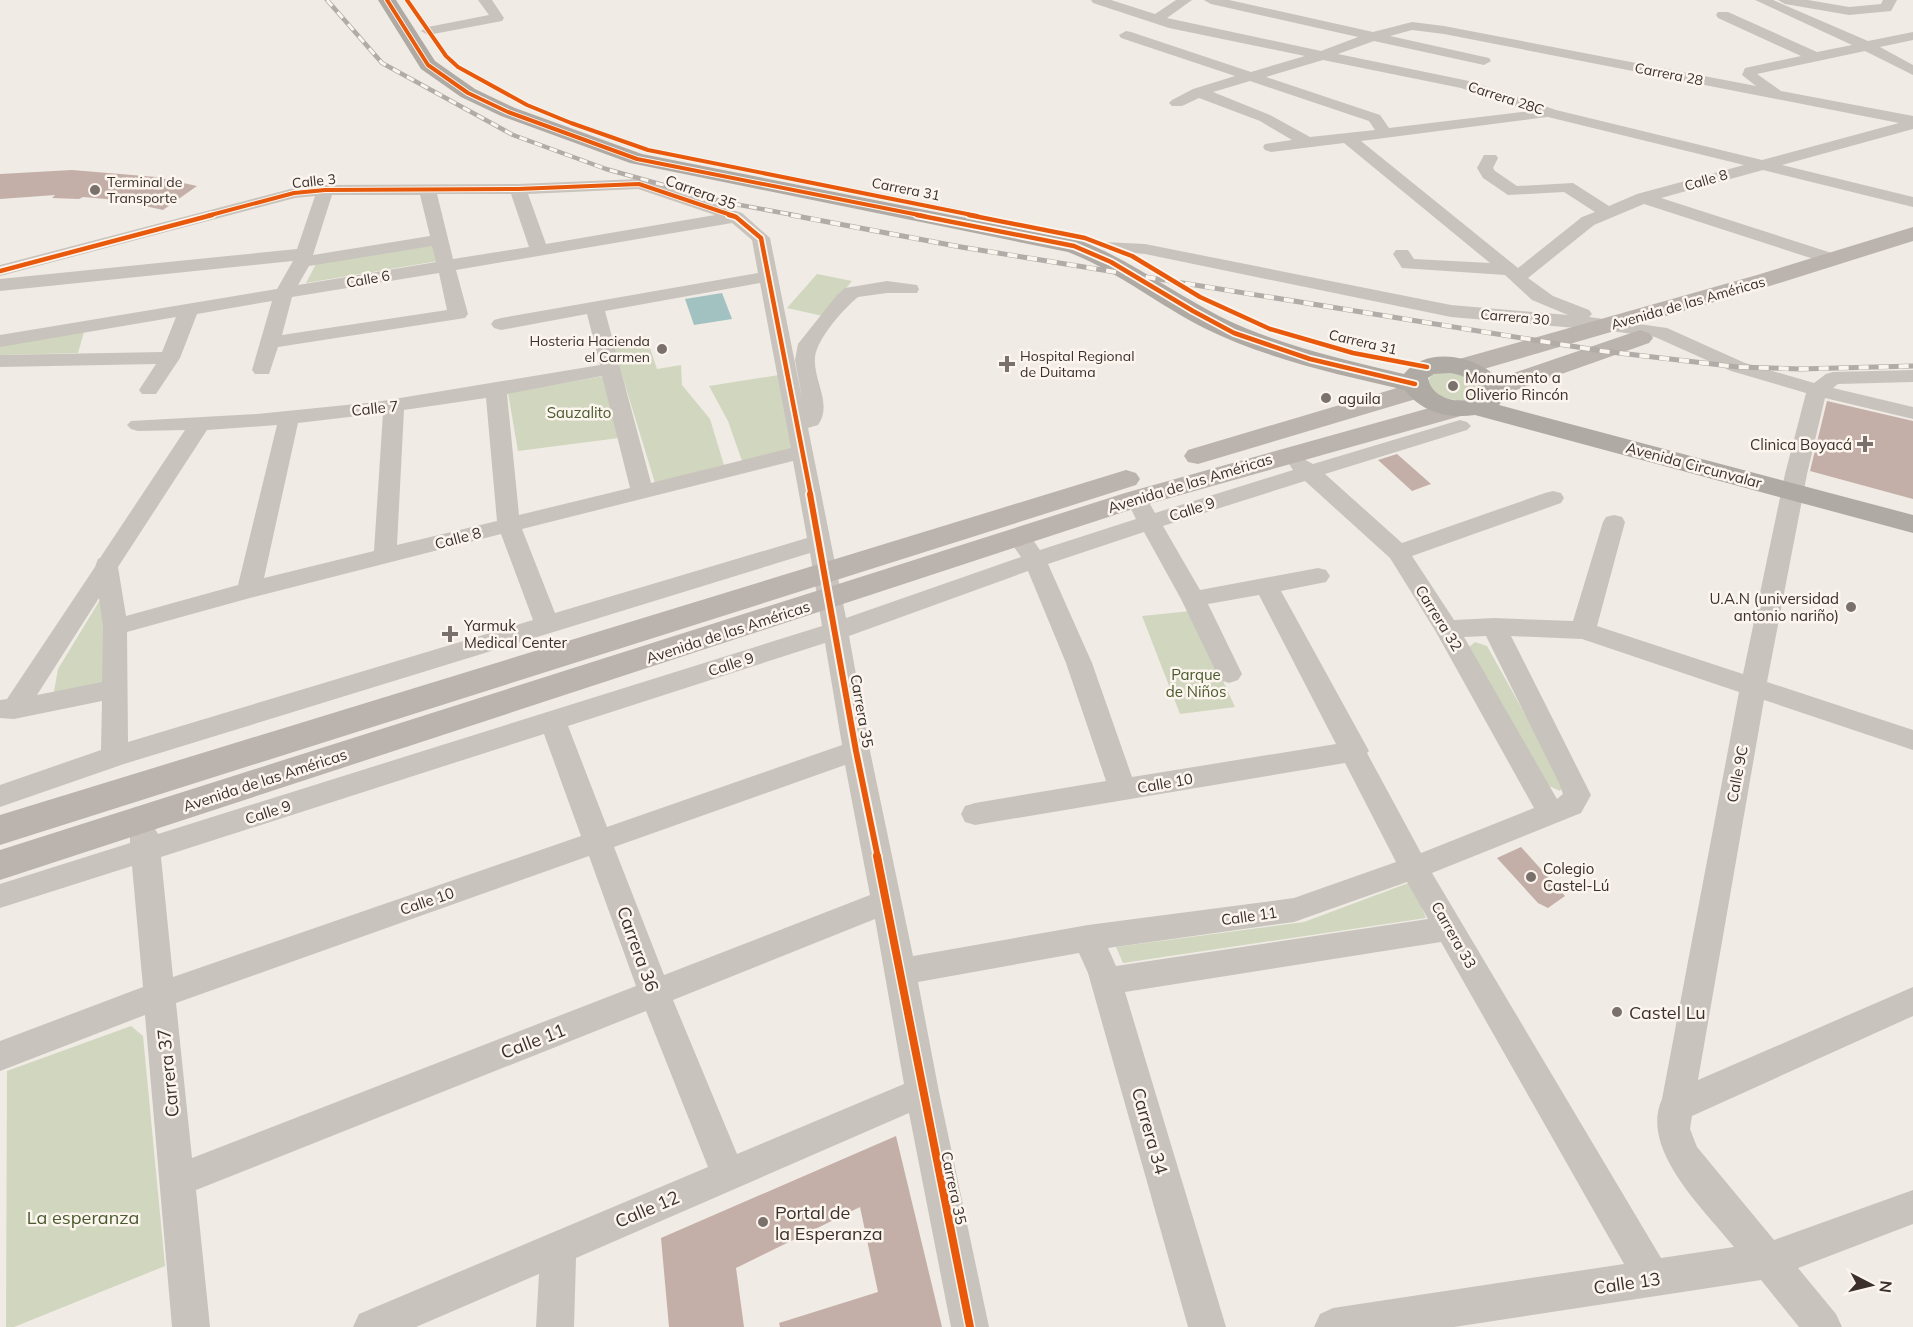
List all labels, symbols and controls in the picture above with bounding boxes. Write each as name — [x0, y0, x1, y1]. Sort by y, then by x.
street label: Carrera 28 — [1633, 59, 1705, 89]
street label: Carrera 28C — [1466, 77, 1546, 119]
street label: Calle 8 — [1682, 165, 1730, 195]
street label: Calle 3 — [291, 170, 337, 192]
street label: Carrera 35 — [663, 170, 739, 214]
place label: Terminal de Transporte — [107, 173, 182, 207]
street label: Carrera 31 — [870, 174, 942, 204]
marker: Terminal de Transporte — [88, 183, 102, 197]
street label: Calle 6 — [345, 266, 391, 292]
street label: Avenida de las Américas — [1609, 272, 1767, 334]
street label: Carrera 30 — [1480, 305, 1550, 329]
street label: Carrera 31 — [1327, 325, 1399, 359]
place label: Hosteria Hacienda el Carmen — [529, 332, 650, 366]
marker: Hosteria Hacienda el Carmen — [655, 342, 669, 356]
place label: Hospital Regional de Duitama — [1020, 347, 1135, 381]
marker: Hospital Regional de Duitama — [998, 355, 1016, 373]
place label: Monumento a Oliverio Rincón — [1465, 368, 1569, 404]
marker: Monumento a Oliverio Rincón — [1446, 379, 1460, 393]
place label: aguila — [1338, 389, 1381, 408]
marker: aguila — [1319, 391, 1333, 405]
street label: Calle 7 — [351, 396, 399, 420]
park label: Sauzalito — [547, 403, 611, 422]
place label: Clinica Boyacá — [1750, 435, 1852, 454]
marker: Clinica Boyacá — [1856, 435, 1874, 453]
street label: Avenida Circunvalar — [1624, 438, 1764, 492]
street label: Avenida de las Américas — [1105, 449, 1275, 517]
street label: Calle 9 — [1167, 493, 1217, 525]
street label: Calle 8 — [433, 523, 483, 553]
street label: Carrera 32 — [1411, 581, 1467, 655]
place label: U.A.N (universidad antonio nariño) — [1710, 589, 1839, 625]
street label: Avenida de las Américas — [644, 597, 812, 667]
marker: U.A.N (universidad antonio nariño) — [1844, 600, 1858, 614]
place label: Yarmuk Medical Center — [463, 616, 567, 652]
marker: Yarmuk Medical Center — [441, 625, 459, 643]
street label: Calle 9 — [706, 648, 756, 680]
park label: Parque de Niños — [1166, 665, 1226, 701]
street label: Carrera 35 — [846, 673, 878, 749]
street label: Calle 9C — [1722, 744, 1752, 804]
street label: Avenida de las Américas — [181, 745, 349, 815]
street label: Calle 10 — [1136, 769, 1194, 797]
street label: Calle 9 — [243, 796, 293, 828]
place label: Colegio Castel-Lú — [1543, 859, 1609, 895]
marker: Colegio Castel-Lú — [1524, 870, 1538, 884]
street label: Calle 10 — [397, 883, 457, 919]
street label: Carrera 33 — [1427, 898, 1481, 972]
street label: Carrera 36 — [612, 903, 664, 995]
street label: Calle 11 — [1220, 903, 1278, 929]
place label: Castel Lu — [1629, 1001, 1706, 1024]
marker: Castel Lu — [1610, 1005, 1624, 1019]
street label: Calle 11 — [497, 1018, 569, 1064]
street label: Carrera 37 — [152, 1027, 184, 1119]
street label: Carrera 34 — [1127, 1085, 1173, 1177]
street label: Carrera 35 — [937, 1150, 971, 1226]
street label: Calle 12 — [611, 1185, 683, 1233]
place label: Portal de la Esperanza — [775, 1201, 883, 1245]
park label: La esperanza — [27, 1206, 139, 1229]
marker: Portal de la Esperanza — [756, 1215, 770, 1229]
north arrow — [1841, 1255, 1901, 1315]
street label: Calle 13 — [1592, 1267, 1662, 1299]
text: N — [1875, 1280, 1897, 1294]

